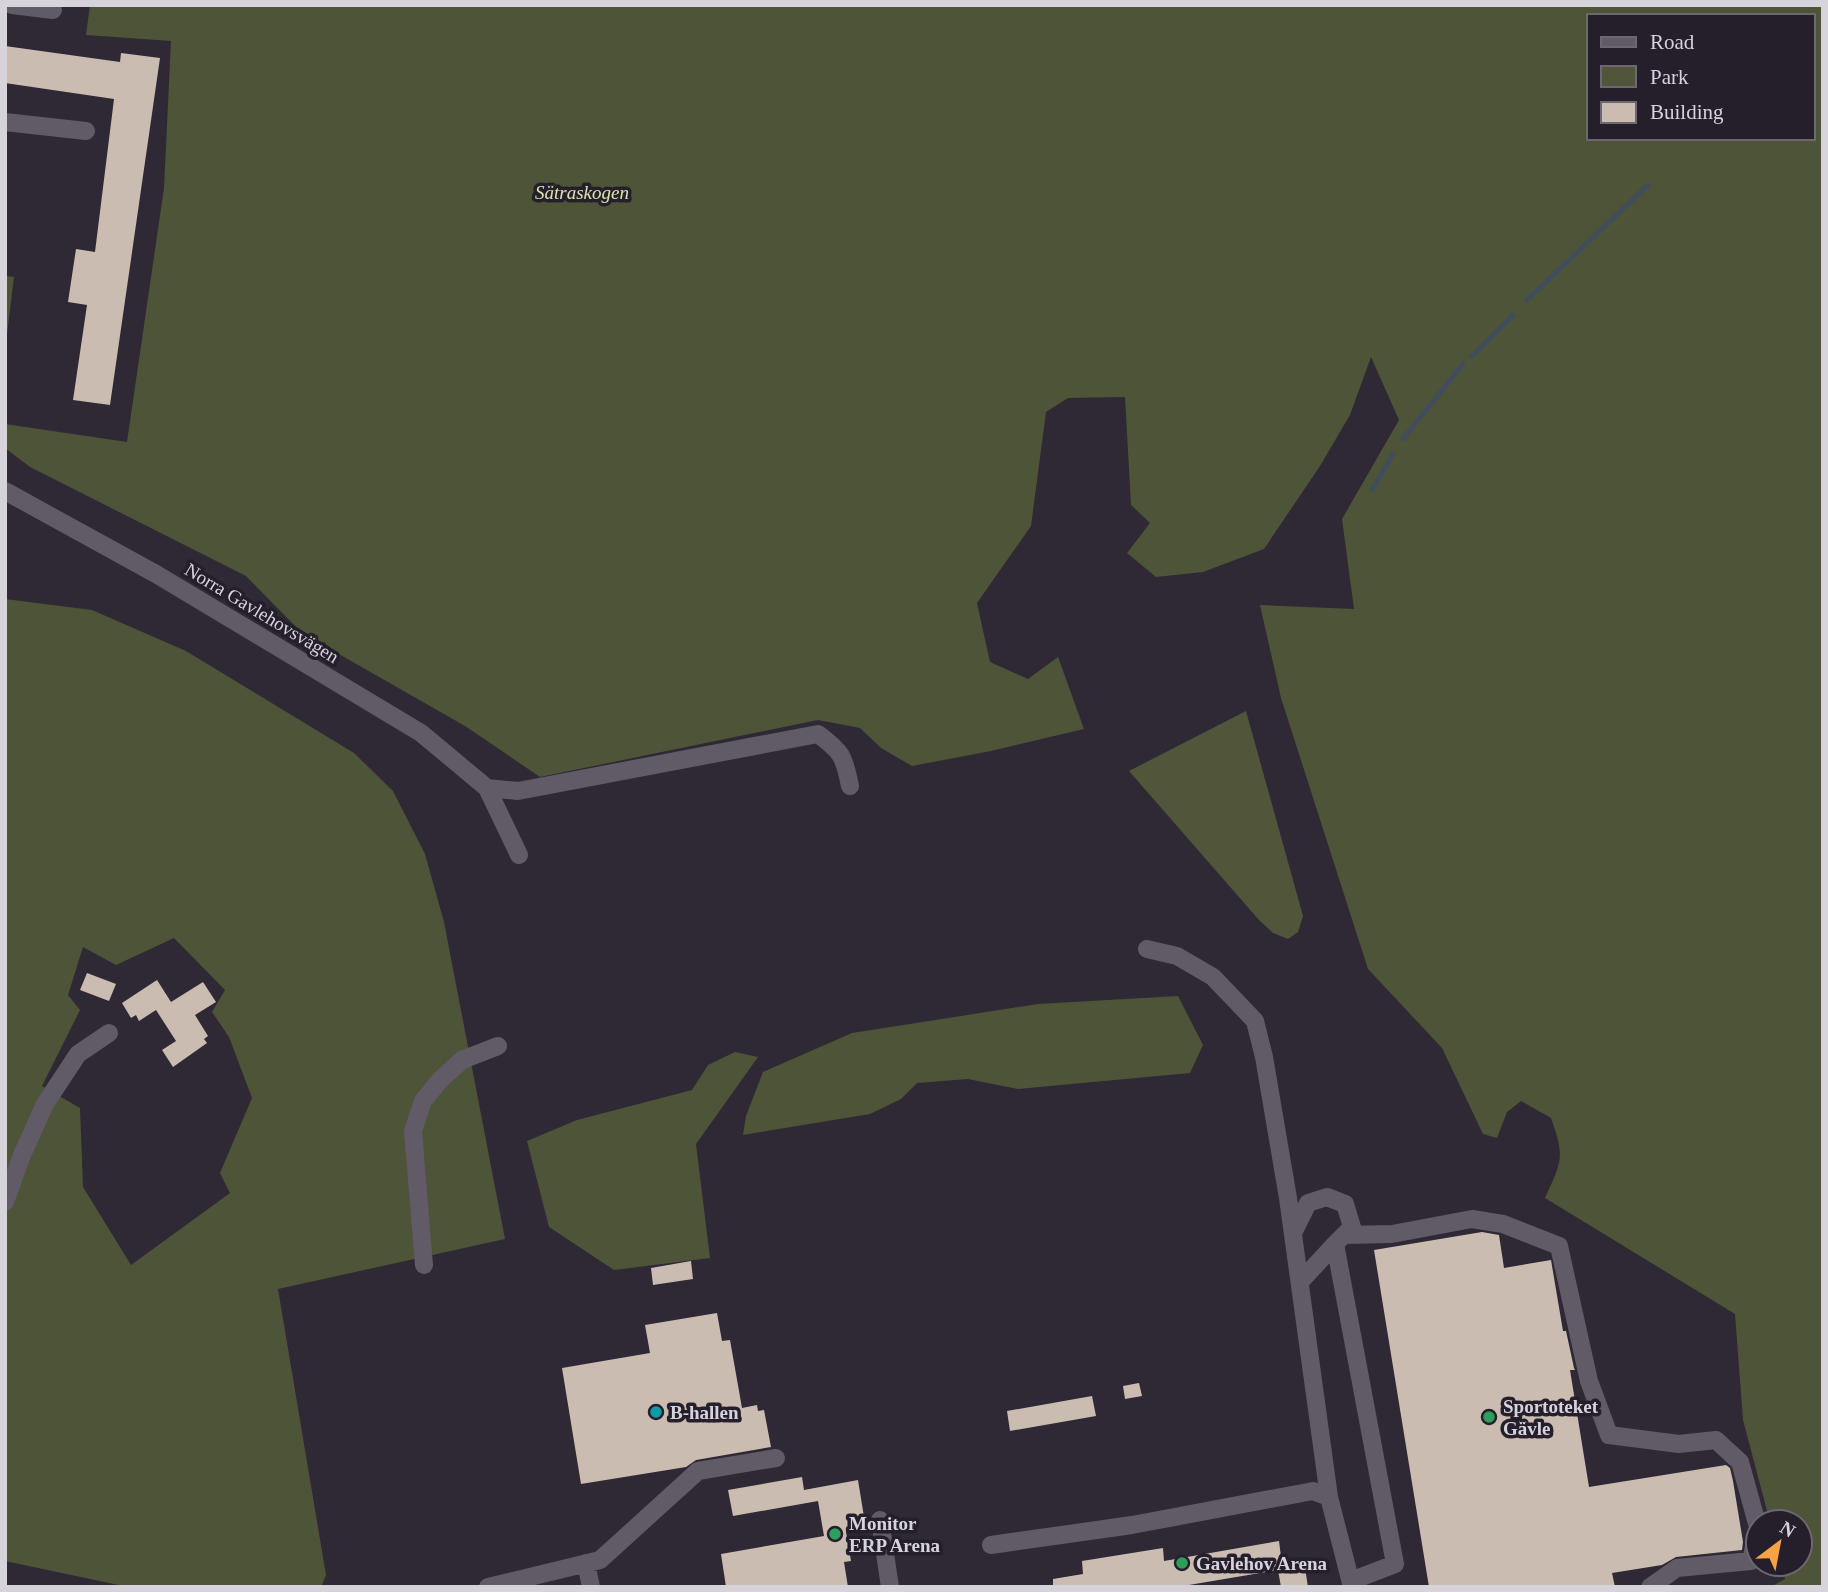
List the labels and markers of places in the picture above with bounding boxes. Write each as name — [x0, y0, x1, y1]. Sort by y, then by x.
place label: Sportoteket Gävle — [1503, 1396, 1599, 1439]
place label: B-hallen — [670, 1402, 739, 1423]
marker: B-hallen — [648, 1404, 664, 1420]
marker: Sportoteket Gävle — [1481, 1409, 1497, 1425]
place label: Monitor ERP Arena — [849, 1513, 940, 1556]
marker: Monitor ERP Arena — [827, 1526, 843, 1542]
place label: Gavlehov Arena — [1196, 1553, 1328, 1574]
marker: Gavlehov Arena — [1174, 1555, 1190, 1571]

